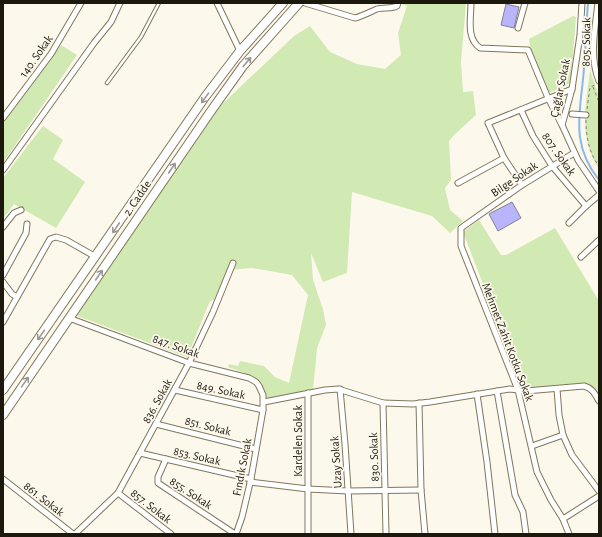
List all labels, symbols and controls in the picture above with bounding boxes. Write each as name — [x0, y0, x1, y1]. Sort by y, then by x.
street label: 805. Sokak — [580, 17, 592, 67]
street label: 140. Sokak — [17, 32, 55, 79]
one-way arrow — [243, 56, 252, 67]
street label: Çağlar Sokak — [548, 57, 572, 118]
one-way arrow — [201, 92, 209, 103]
street label: 807. Sokak — [540, 130, 578, 178]
street label: Bilge Sokak — [489, 159, 540, 199]
one-way arrow — [168, 163, 176, 174]
street label: 2. Cadde — [121, 178, 153, 218]
one-way arrow — [112, 222, 120, 233]
one-way arrow — [95, 270, 103, 281]
street label: Mehmet Zahit Kotku Sokak — [480, 281, 536, 403]
one-way arrow — [37, 329, 45, 340]
street label: 847. Sokak — [151, 332, 201, 360]
street label: 836. Sokak — [140, 376, 174, 425]
one-way arrow — [21, 377, 29, 388]
street label: 849. Sokak — [196, 379, 247, 401]
street label: Kardelen Sokak — [292, 405, 304, 477]
street label: 851. Sokak — [184, 414, 233, 438]
street label: 830. Sokak — [367, 432, 381, 482]
street label: Uzay Sokak — [328, 435, 345, 489]
street label: Fındık Sokak — [231, 437, 254, 497]
street label: 853. Sokak — [172, 445, 222, 467]
street label: 855. Sokak — [168, 475, 215, 511]
street label: 861. Sokak — [21, 480, 67, 519]
street label: 857. Sokak — [128, 486, 174, 526]

